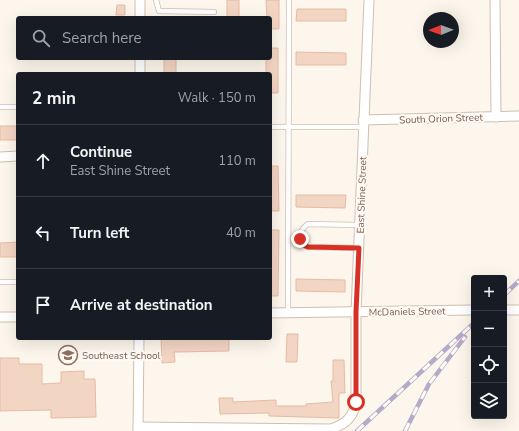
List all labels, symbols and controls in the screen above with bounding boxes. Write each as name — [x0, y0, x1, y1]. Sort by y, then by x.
north arrow — [423, 12, 459, 48]
search box — [16, 16, 272, 60]
icon: search — [30, 27, 52, 49]
text: Search here — [62, 28, 142, 48]
text: 2 min — [32, 87, 76, 110]
text: Walk · 150 m — [178, 89, 256, 107]
street label: South Orion Street — [399, 111, 484, 127]
text: Continue — [70, 142, 132, 162]
icon: ahead — [32, 150, 54, 172]
text: 110 m — [218, 152, 256, 170]
street label: East Shine Street — [354, 156, 370, 234]
text: East Shine Street — [70, 162, 170, 180]
icon: left — [32, 222, 54, 244]
text: Turn left — [70, 223, 129, 243]
text: 40 m — [226, 224, 256, 242]
route end — [291, 230, 309, 248]
map controls — [471, 275, 507, 419]
button: + — [471, 275, 507, 311]
icon: arrive — [32, 294, 54, 316]
text: Arrive at destination — [70, 295, 213, 315]
street label: McDaniels Street — [369, 304, 446, 320]
button: − — [471, 311, 507, 347]
school or university icon: Southeast School — [57, 344, 79, 366]
button: locate — [471, 347, 507, 383]
place label: Southeast School — [82, 349, 161, 363]
button: layers — [471, 383, 507, 419]
route start — [347, 393, 365, 411]

